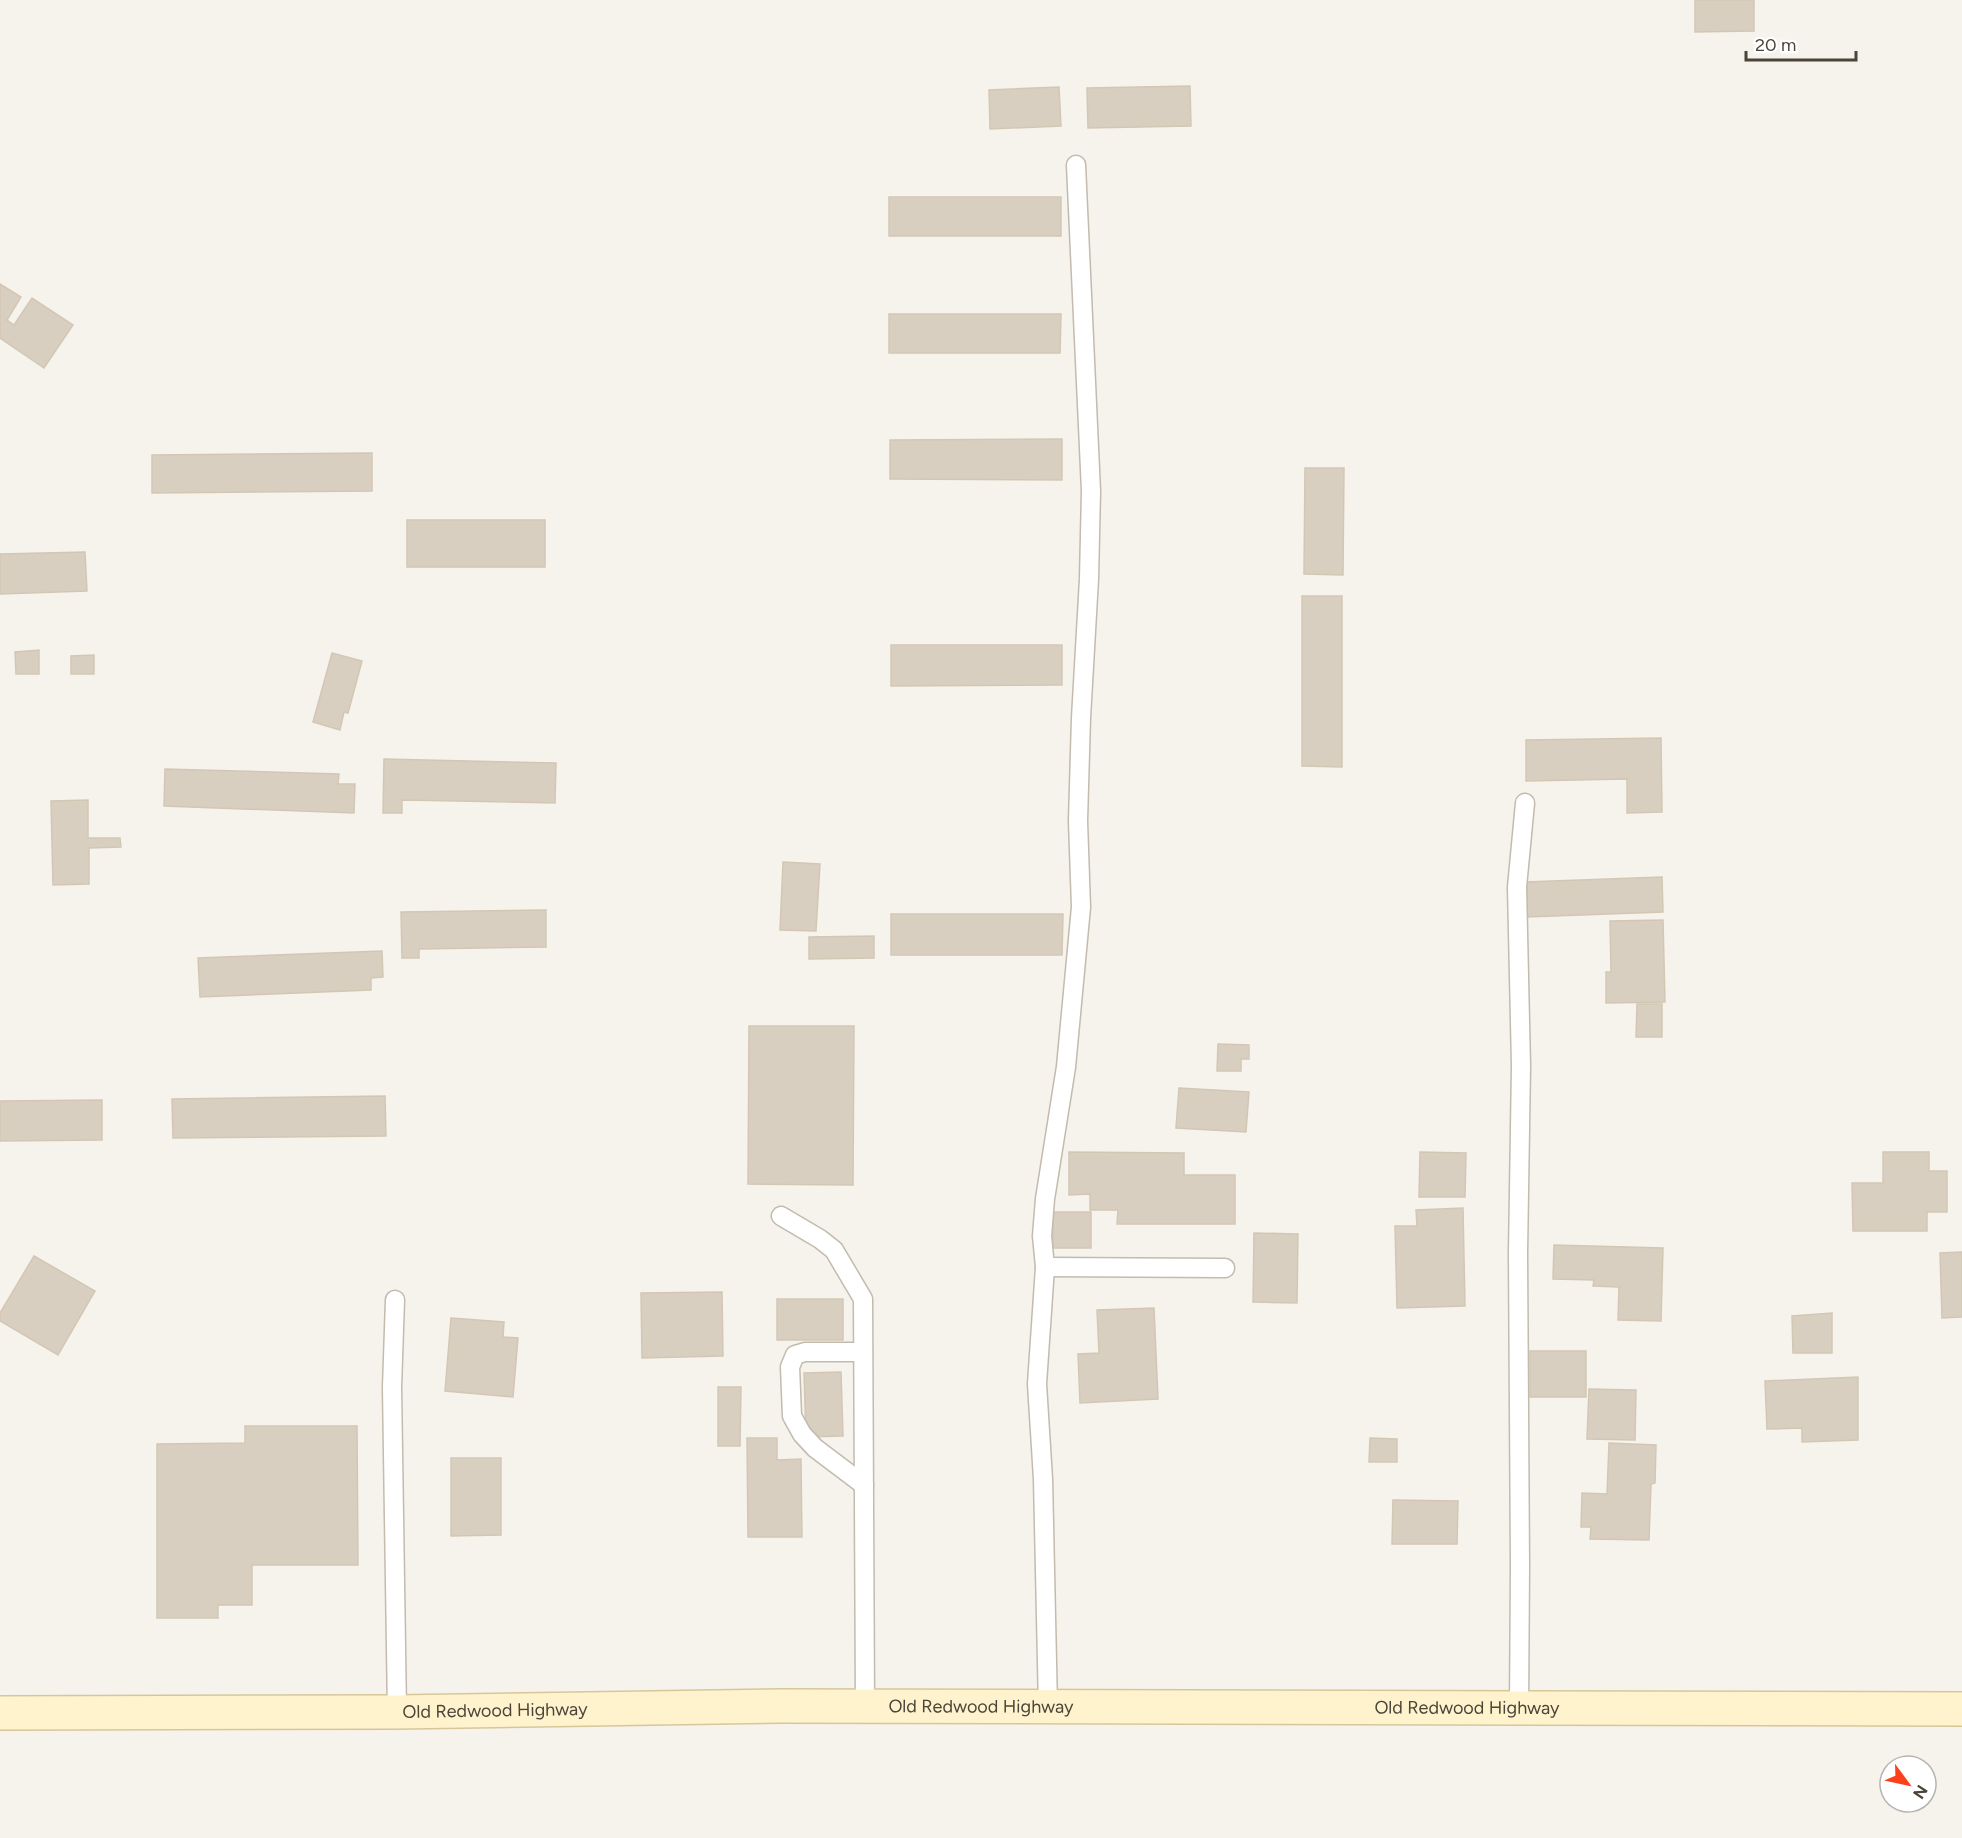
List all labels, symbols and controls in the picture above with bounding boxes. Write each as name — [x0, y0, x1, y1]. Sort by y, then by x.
scale bar — [1746, 24, 1856, 62]
text: 20 m — [1755, 34, 1796, 56]
street label: Old Redwood Highway — [888, 1695, 1074, 1718]
street label: Old Redwood Highway — [1374, 1697, 1560, 1719]
street label: Old Redwood Highway — [402, 1698, 588, 1723]
north arrow — [1878, 1754, 1938, 1814]
text: N — [1909, 1782, 1931, 1802]

